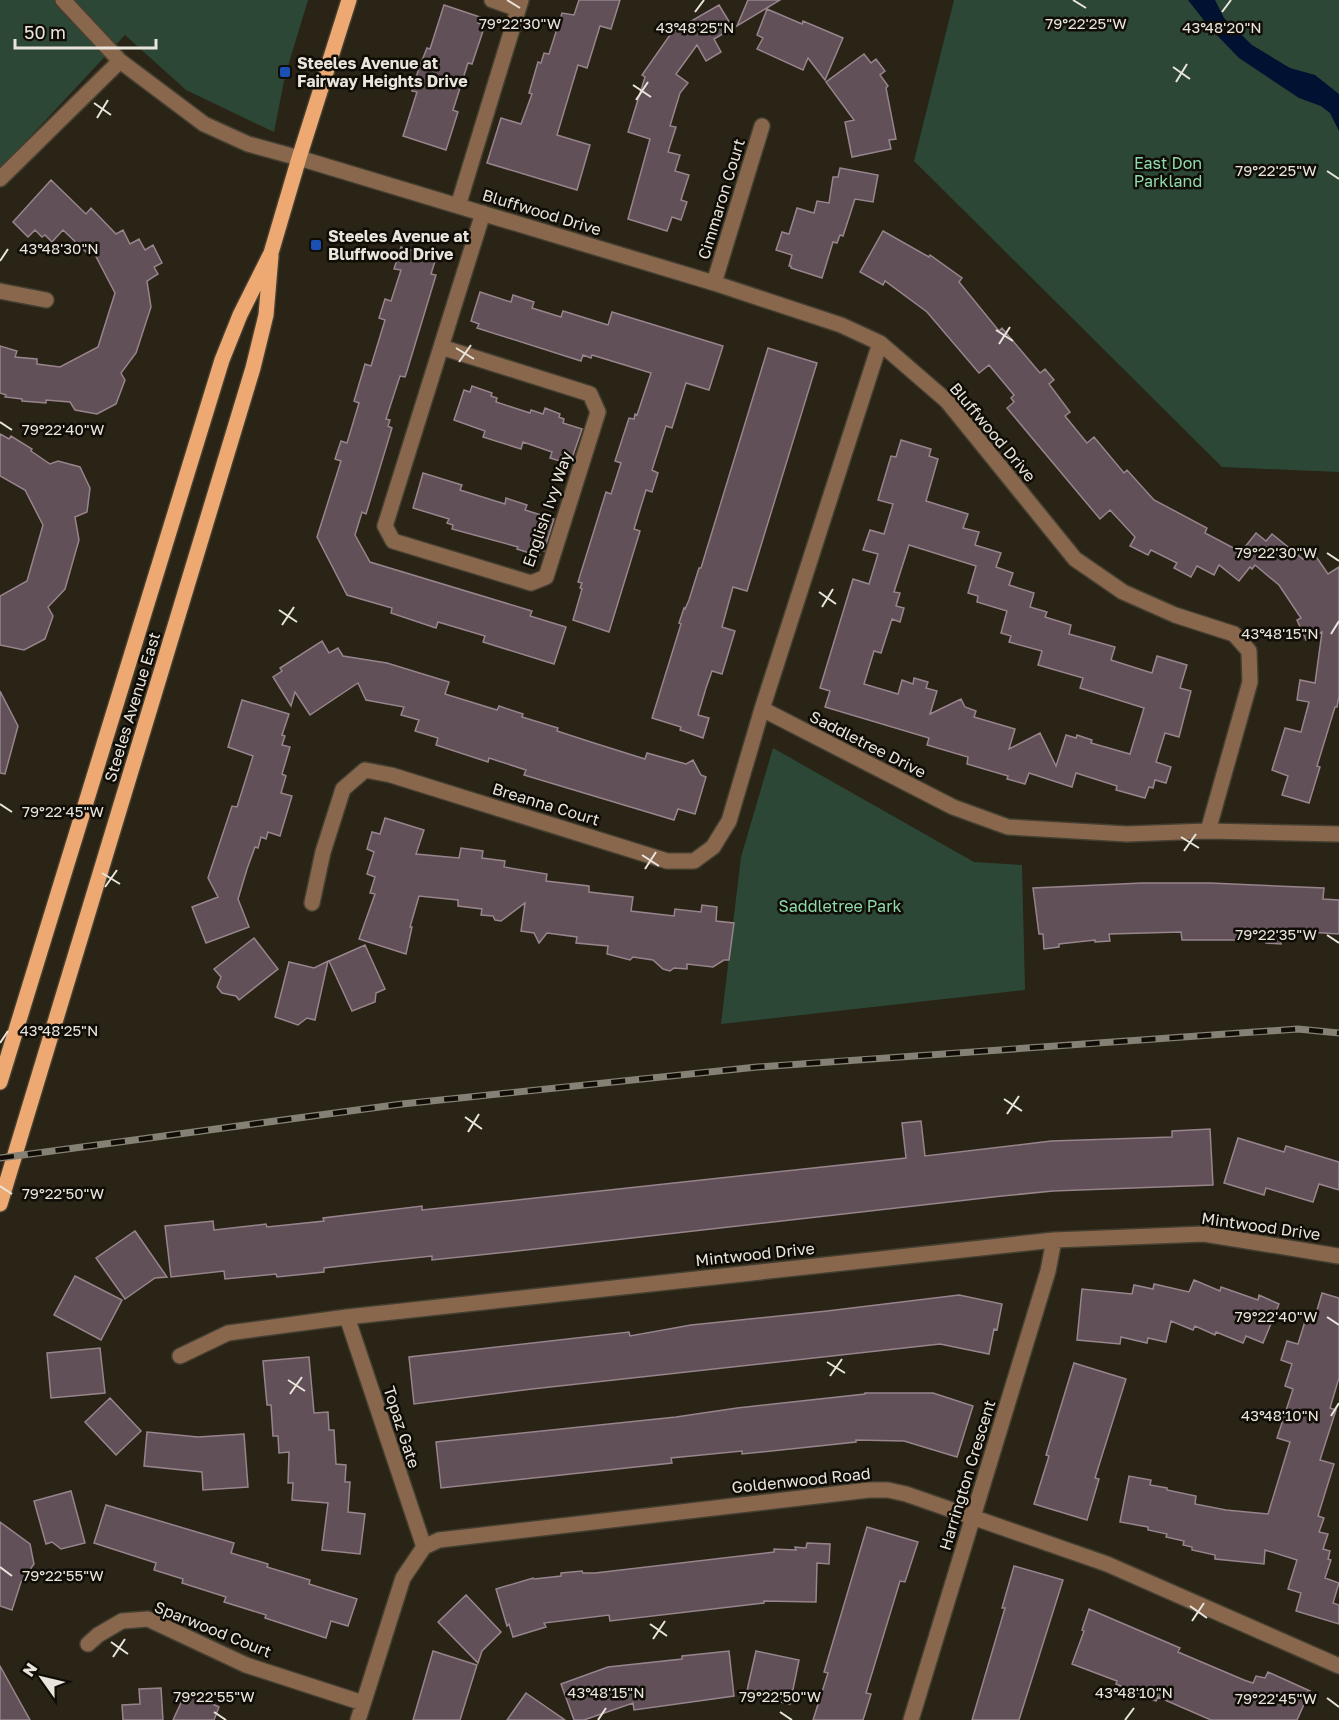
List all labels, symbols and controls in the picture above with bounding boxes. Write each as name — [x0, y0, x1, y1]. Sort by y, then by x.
scale bar — [15, 12, 156, 50]
text: 79°22'30"W — [479, 14, 561, 32]
text: 79°22'25"W — [1045, 14, 1127, 32]
text: 43°48'25"N — [656, 18, 734, 36]
text: 43°48'20"N — [1182, 18, 1262, 36]
text: 50 m — [24, 21, 66, 43]
place label: Steeles Avenue at Fairway Heights Drive — [297, 53, 468, 91]
marker: Steeles Avenue at Fairway Heights Drive — [278, 65, 292, 79]
street label: Cimmaron Court — [693, 136, 749, 262]
park label: East Don Parkland — [1134, 153, 1202, 191]
text: 79°22'25"W — [1235, 161, 1317, 179]
street label: Bluffwood Drive — [480, 184, 604, 240]
place label: Steeles Avenue at Bluffwood Drive — [328, 226, 469, 264]
marker: Steeles Avenue at Bluffwood Drive — [309, 238, 323, 252]
text: 43°48'30"N — [19, 239, 99, 257]
street label: Bluffwood Drive — [946, 378, 1040, 486]
text: 79°22'40"W — [22, 420, 104, 438]
street label: English Ivy Way — [518, 449, 576, 569]
text: 79°22'30"W — [1235, 543, 1317, 561]
text: 43°48'15"N — [1241, 624, 1319, 642]
street label: Steeles Avenue East — [100, 630, 164, 784]
street label: Saddletree Drive — [806, 706, 930, 782]
street label: Breanna Court — [490, 778, 602, 830]
text: 79°22'45"W — [22, 802, 104, 820]
park label: Saddletree Park — [779, 896, 901, 916]
text: 79°22'35"W — [1235, 925, 1317, 943]
text: 43°48'25"N — [20, 1021, 98, 1039]
text: 79°22'50"W — [22, 1184, 104, 1202]
street label: Mintwood Drive — [1200, 1208, 1322, 1244]
street label: Mintwood Drive — [694, 1238, 816, 1270]
text: 79°22'40"W — [1235, 1307, 1317, 1325]
street label: Topaz Gate — [379, 1384, 425, 1470]
street label: Harrington Crescent — [935, 1397, 999, 1553]
text: 43°48'10"N — [1241, 1406, 1319, 1424]
street label: Goldenwood Road — [730, 1463, 872, 1497]
text: 79°22'55"W — [22, 1566, 104, 1584]
street label: Sparwood Court — [151, 1596, 275, 1662]
north arrow — [12, 1648, 72, 1708]
text: N — [18, 1659, 41, 1680]
text: 43°48'15"N — [567, 1683, 645, 1701]
text: 43°48'10"N — [1095, 1683, 1173, 1701]
text: 79°22'55"W — [173, 1687, 255, 1705]
text: 79°22'50"W — [739, 1687, 821, 1705]
text: 79°22'45"W — [1235, 1689, 1317, 1707]

